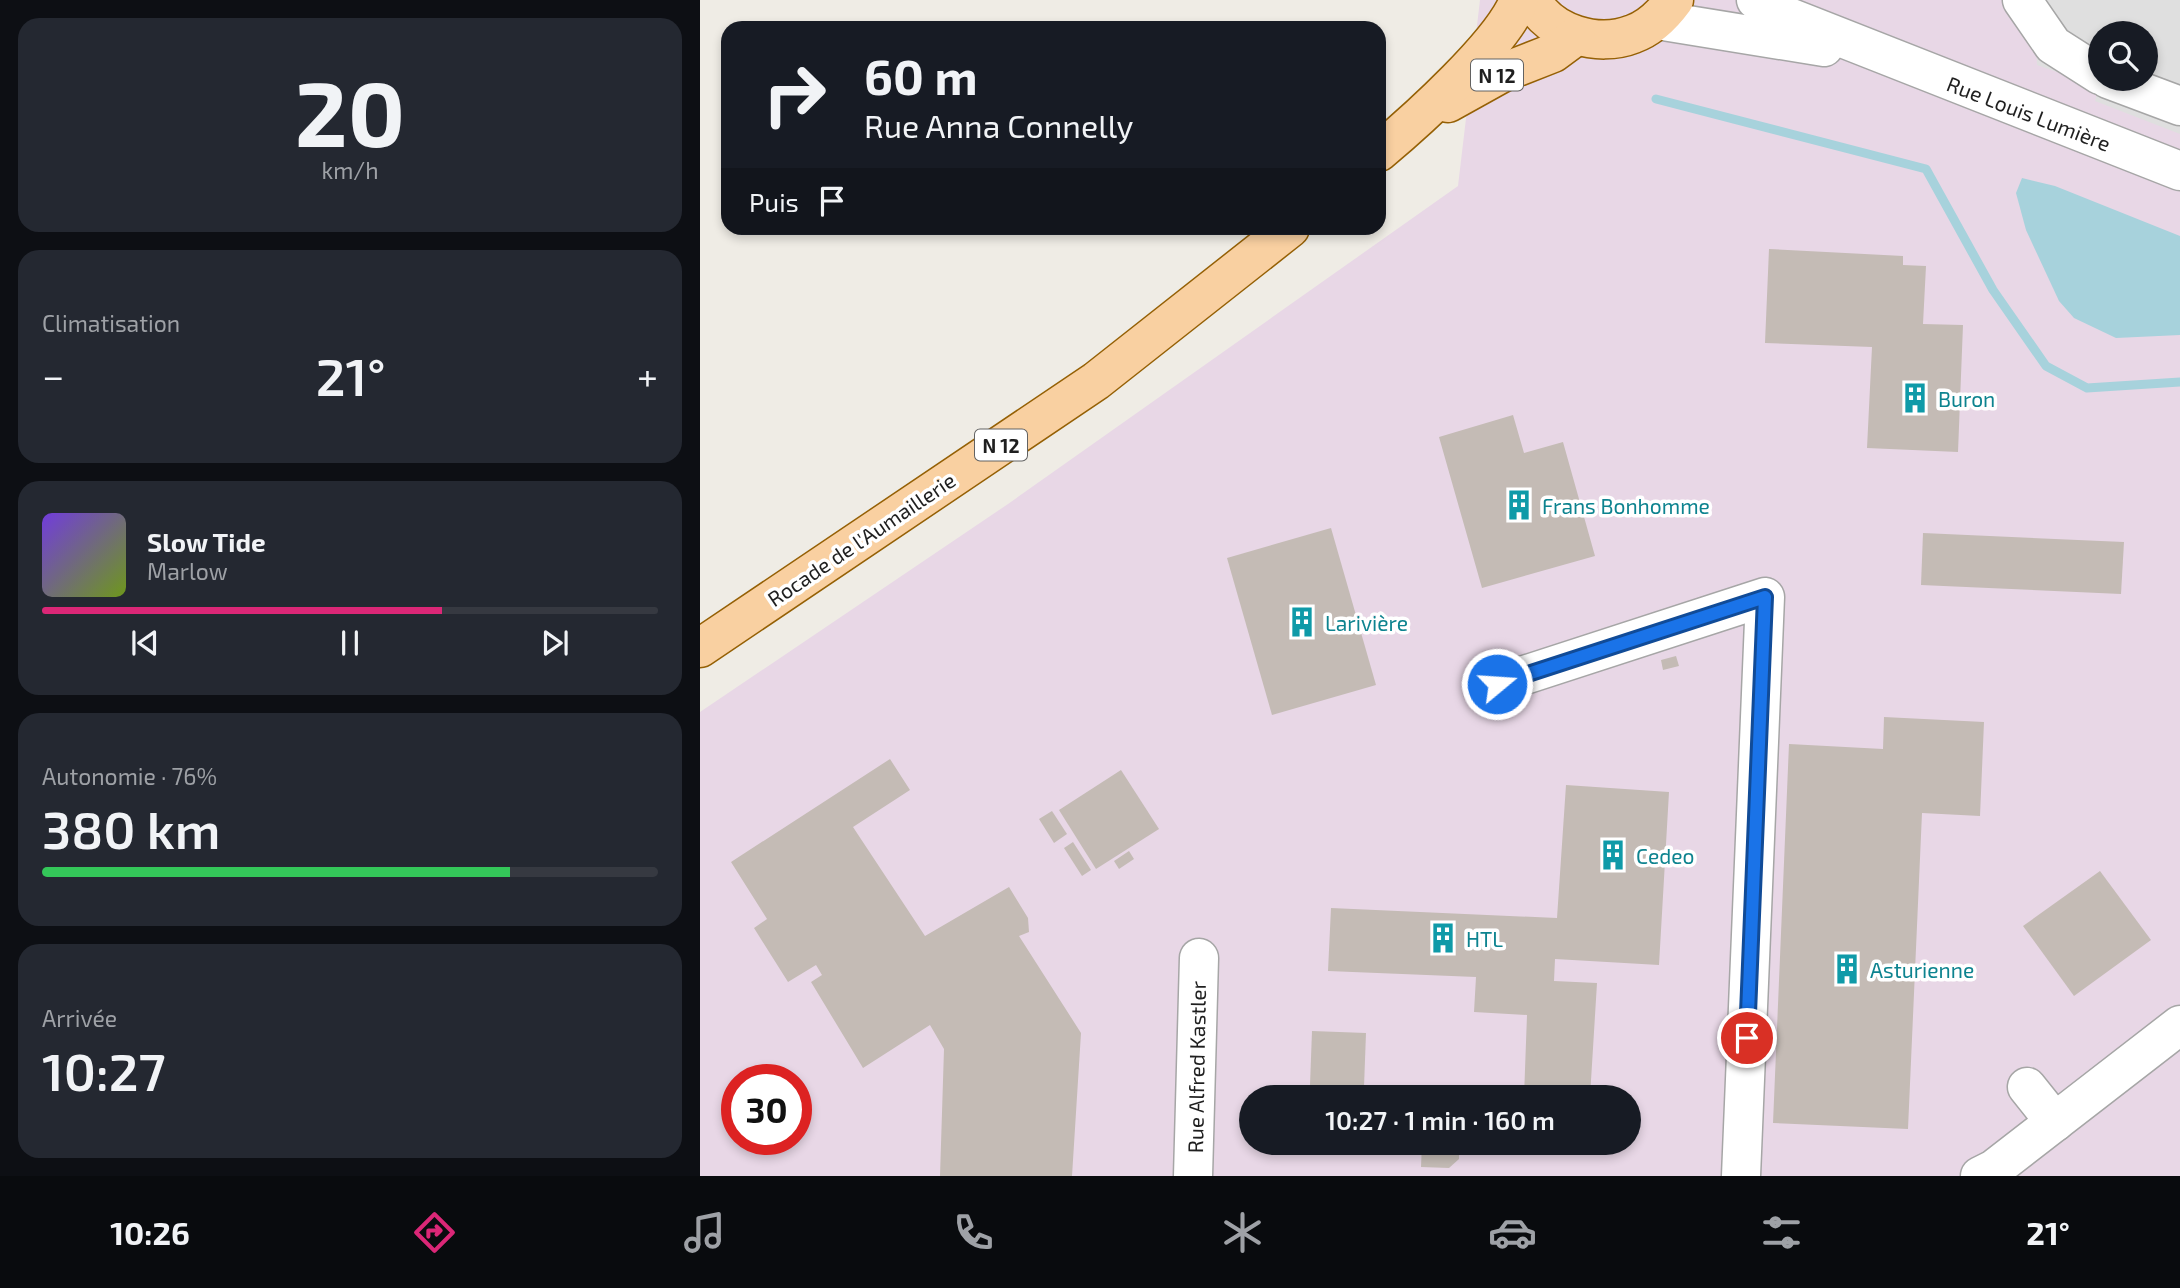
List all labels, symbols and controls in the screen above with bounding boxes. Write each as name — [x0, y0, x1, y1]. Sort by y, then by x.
map controls — [2088, 21, 2158, 91]
button: search — [2088, 21, 2158, 91]
text: 60 m — [864, 46, 978, 105]
icon: right — [749, 49, 840, 140]
text: 20 — [295, 56, 405, 165]
road number: N 12 — [1471, 60, 1523, 90]
street label: Rue Louis Lumière — [1944, 70, 2114, 156]
text: Rue Anna Connelly — [864, 106, 1133, 144]
text: km/h — [321, 156, 379, 184]
icon: arrive — [813, 182, 851, 220]
text: Puis — [749, 186, 799, 217]
text: Climatisation — [42, 309, 180, 337]
text: 21° — [316, 344, 386, 406]
text: − — [42, 352, 64, 398]
text: + — [637, 352, 658, 398]
building icon: Buron — [1898, 381, 1932, 415]
place label: Buron — [1938, 386, 1995, 411]
road number: N 12 — [975, 430, 1027, 460]
street label: Rocade de l'Aumaillerie — [762, 467, 960, 611]
building icon: Frans Bonhomme — [1502, 488, 1536, 522]
place label: Frans Bonhomme — [1542, 493, 1710, 518]
text: Slow Tide — [147, 526, 266, 557]
text: Marlow — [147, 557, 228, 585]
building icon: Larivière — [1285, 605, 1319, 639]
place label: Larivière — [1325, 610, 1408, 635]
icon: previous — [126, 624, 164, 662]
icon: pause — [331, 624, 369, 662]
icon: next — [536, 624, 574, 662]
position arrow — [1460, 647, 1534, 721]
text: Autonomie · 76% — [42, 762, 217, 790]
text: 380 km — [42, 797, 221, 859]
building icon: Cedeo — [1596, 838, 1630, 872]
place label: Cedeo — [1636, 843, 1695, 868]
building icon: HTL — [1426, 921, 1460, 955]
place label: HTL — [1466, 926, 1503, 951]
building icon: Asturienne — [1830, 952, 1864, 986]
place label: Asturienne — [1870, 957, 1974, 982]
street label: Rue Alfred Kastler — [1182, 980, 1210, 1153]
text: Arrivée — [42, 1004, 117, 1032]
pin — [1717, 1008, 1777, 1068]
icon: arrive — [1728, 1019, 1766, 1057]
text: 10:27 — [42, 1039, 166, 1101]
speed limit sign: 30 — [721, 1064, 812, 1155]
text: 10:27 · 1 min · 160 m — [1325, 1104, 1555, 1135]
icon: directions — [410, 1208, 459, 1257]
icon: music — [680, 1208, 729, 1257]
icon: phone — [949, 1208, 998, 1257]
icon: climate — [1218, 1208, 1267, 1257]
icon: car — [1488, 1208, 1537, 1257]
icon: filters — [1757, 1208, 1806, 1257]
text: 10:26 — [110, 1213, 190, 1251]
text: 21° — [2026, 1213, 2070, 1251]

